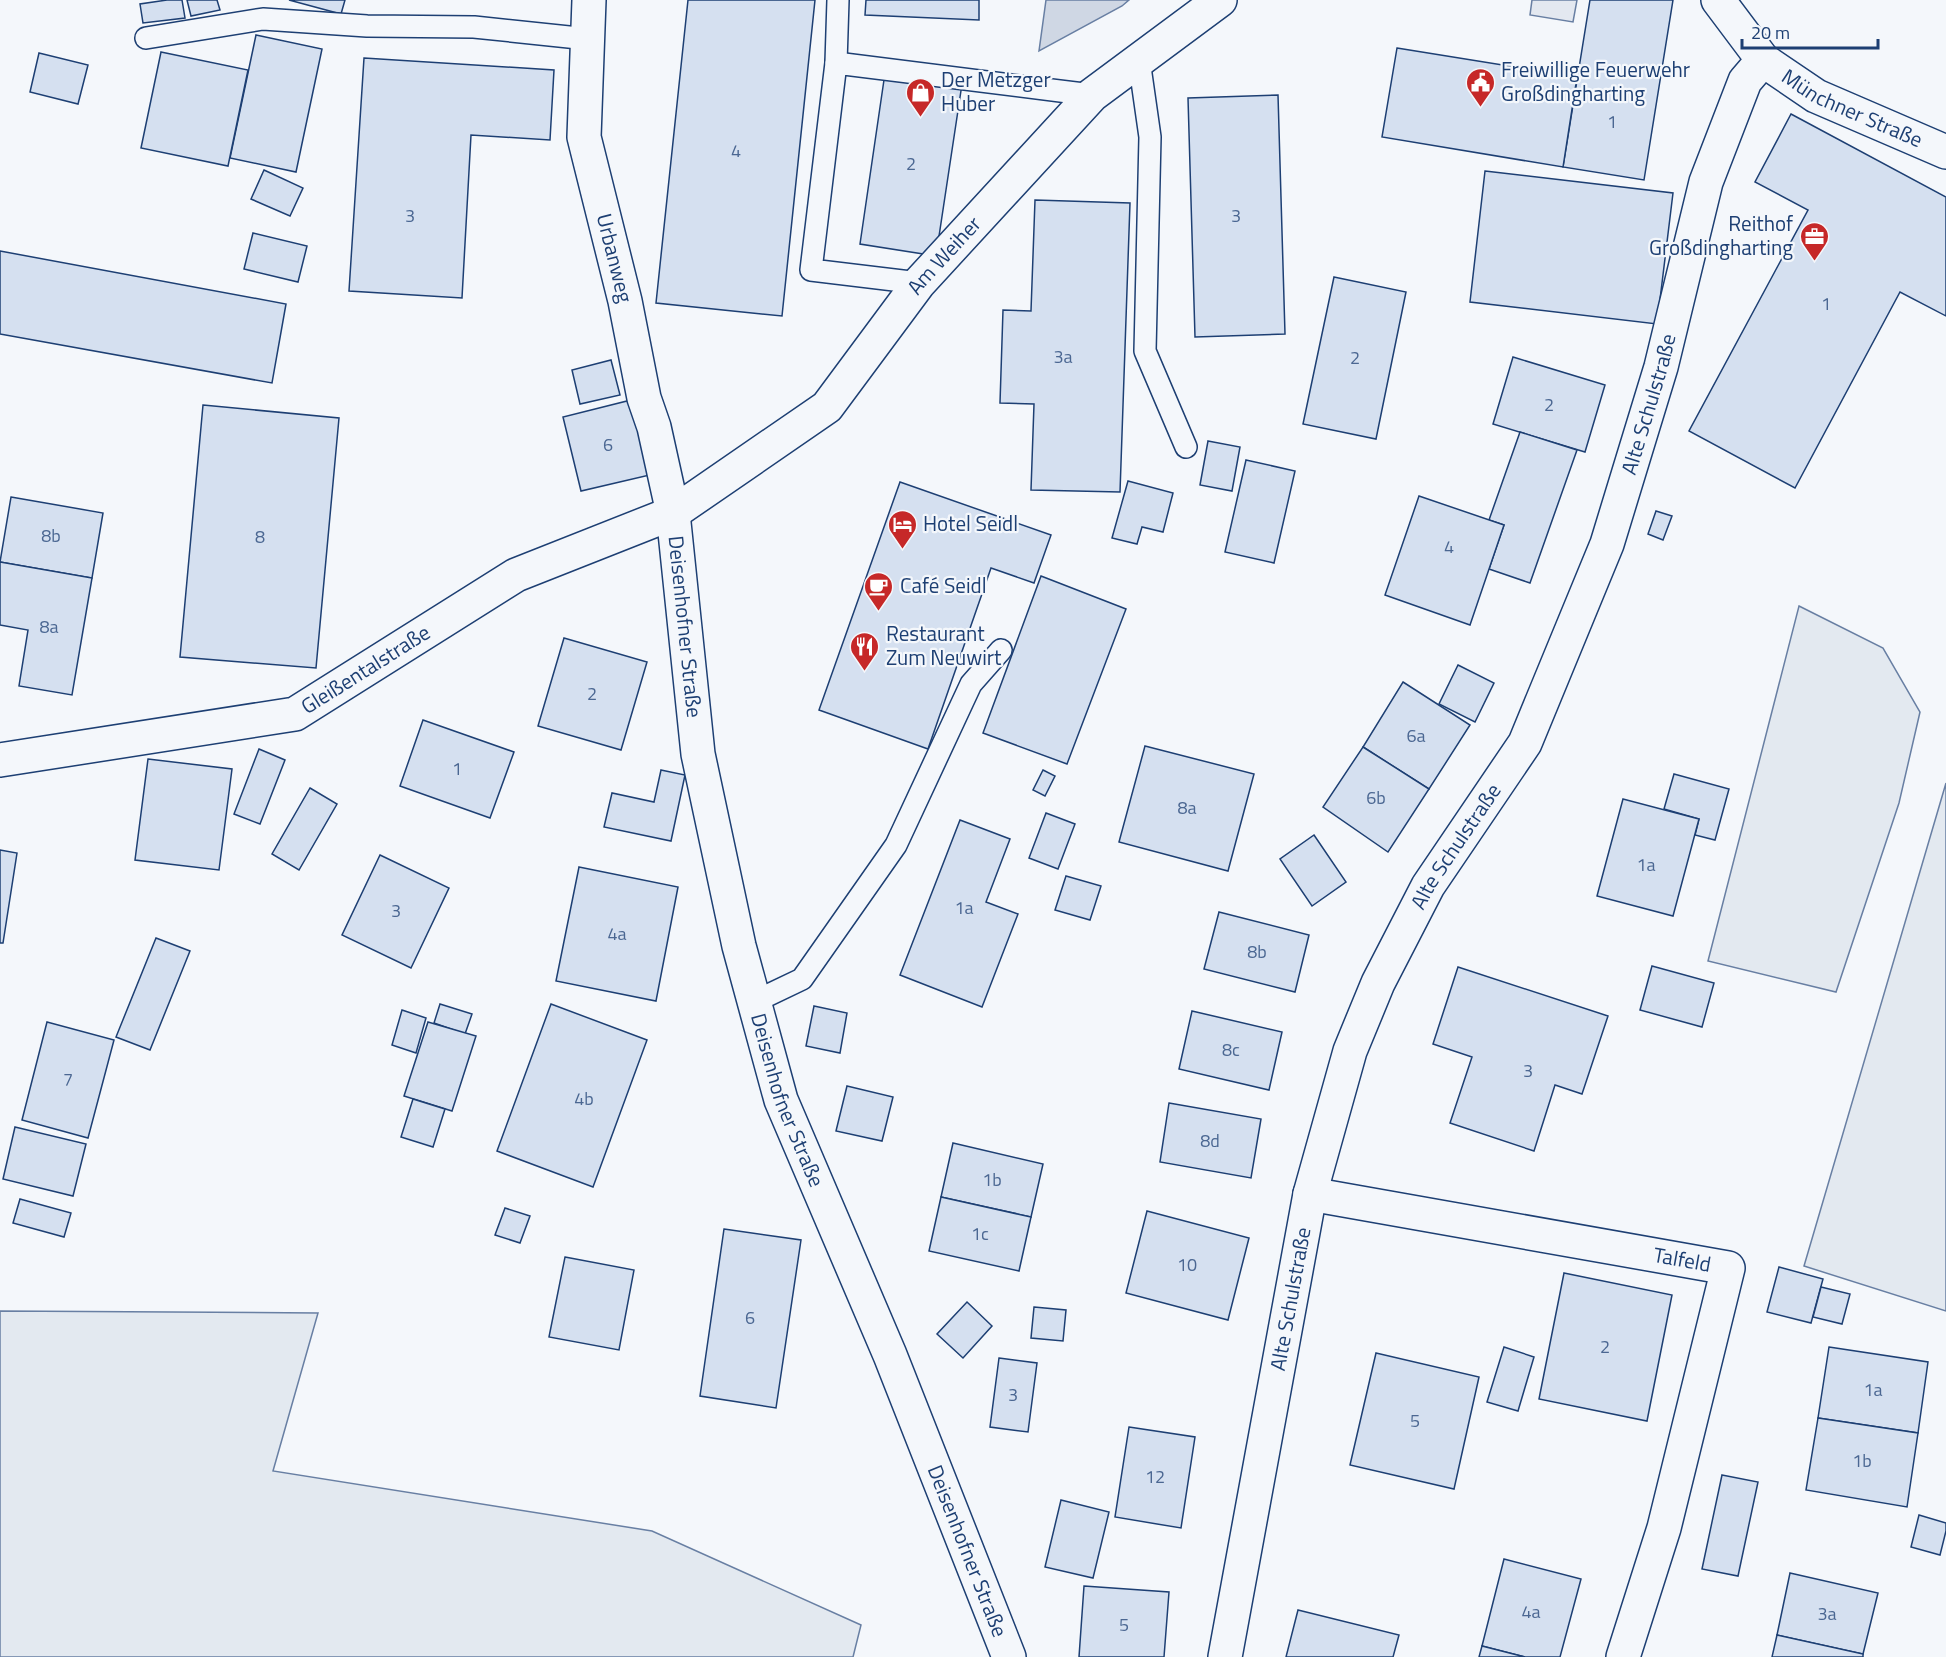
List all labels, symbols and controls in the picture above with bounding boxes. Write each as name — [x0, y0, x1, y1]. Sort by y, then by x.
scale bar — [1742, 12, 1878, 50]
text: 20 m — [1751, 19, 1790, 46]
place label: Freiwillige Feuerwehr Großdingharting — [1501, 53, 1690, 109]
street label: Münchner Straße — [1776, 60, 1928, 155]
place label: Der Metzger Huber — [941, 63, 1051, 119]
public building icon: Freiwillige Feuerwehr Großdingharting — [1464, 66, 1496, 108]
shop icon: Der Metzger Huber — [904, 76, 936, 118]
house number: 1 — [1607, 108, 1617, 135]
house number: 4 — [731, 137, 741, 164]
house number: 2 — [906, 150, 916, 177]
house number: 3 — [405, 202, 415, 229]
house number: 3 — [1231, 202, 1241, 229]
place label: Reithof Großdingharting — [1649, 207, 1793, 263]
street label: Am Weiher — [899, 208, 988, 301]
street label: Urbanweg — [589, 210, 642, 306]
office icon: Reithof Großdingharting — [1798, 220, 1830, 262]
house number: 1 — [1821, 290, 1831, 317]
street label: Alte Schulstraße — [1612, 330, 1684, 478]
house number: 3a — [1053, 343, 1073, 370]
house number: 2 — [1350, 344, 1360, 371]
house number: 2 — [1544, 391, 1554, 418]
house number: 6 — [603, 431, 613, 458]
place label: Hotel Seidl — [923, 507, 1018, 539]
hotel icon: Hotel Seidl — [886, 508, 918, 550]
house number: 8b — [41, 522, 61, 549]
house number: 8 — [255, 523, 265, 550]
house number: 4 — [1444, 533, 1454, 560]
street label: Deisenhofner Straße — [660, 534, 711, 719]
place label: Café Seidl — [900, 569, 986, 601]
cafe icon: Café Seidl — [863, 570, 895, 612]
house number: 8a — [39, 613, 59, 640]
street label: Gleißentalstraße — [294, 616, 436, 721]
place label: Restaurant Zum Neuwirt — [886, 617, 1002, 673]
restaurant icon: Restaurant Zum Neuwirt — [849, 630, 881, 672]
house number: 2 — [587, 680, 597, 707]
house number: 6a — [1406, 722, 1426, 749]
house number: 1 — [452, 755, 462, 782]
street label: Alte Schulstraße — [1402, 776, 1508, 915]
house number: 6b — [1366, 784, 1386, 811]
house number: 8a — [1177, 794, 1197, 821]
house number: 1a — [1636, 851, 1656, 878]
house number: 1a — [954, 894, 974, 921]
house number: 3 — [391, 897, 401, 924]
house number: 4a — [607, 920, 627, 947]
house number: 8b — [1247, 938, 1267, 965]
street label: Deisenhofner Straße — [743, 1009, 833, 1192]
house number: 8c — [1222, 1036, 1240, 1063]
house number: 3 — [1523, 1057, 1533, 1084]
house number: 7 — [63, 1066, 73, 1093]
house number: 4b — [574, 1085, 594, 1112]
house number: 8d — [1200, 1127, 1220, 1154]
house number: 1b — [982, 1166, 1002, 1193]
house number: 1c — [971, 1220, 989, 1247]
street label: Alte Schulstraße — [1261, 1224, 1319, 1373]
street label: Talfeld — [1651, 1238, 1714, 1280]
house number: 10 — [1177, 1251, 1197, 1278]
house number: 6 — [745, 1304, 755, 1331]
house number: 2 — [1600, 1333, 1610, 1360]
house number: 1a — [1863, 1376, 1883, 1403]
house number: 3 — [1008, 1381, 1018, 1408]
house number: 5 — [1410, 1407, 1420, 1434]
house number: 1b — [1852, 1447, 1872, 1474]
street label: Deisenhofner Straße — [920, 1460, 1017, 1641]
house number: 12 — [1145, 1463, 1165, 1490]
house number: 4a — [1521, 1598, 1541, 1625]
house number: 3a — [1817, 1600, 1837, 1627]
house number: 5 — [1119, 1611, 1129, 1638]

